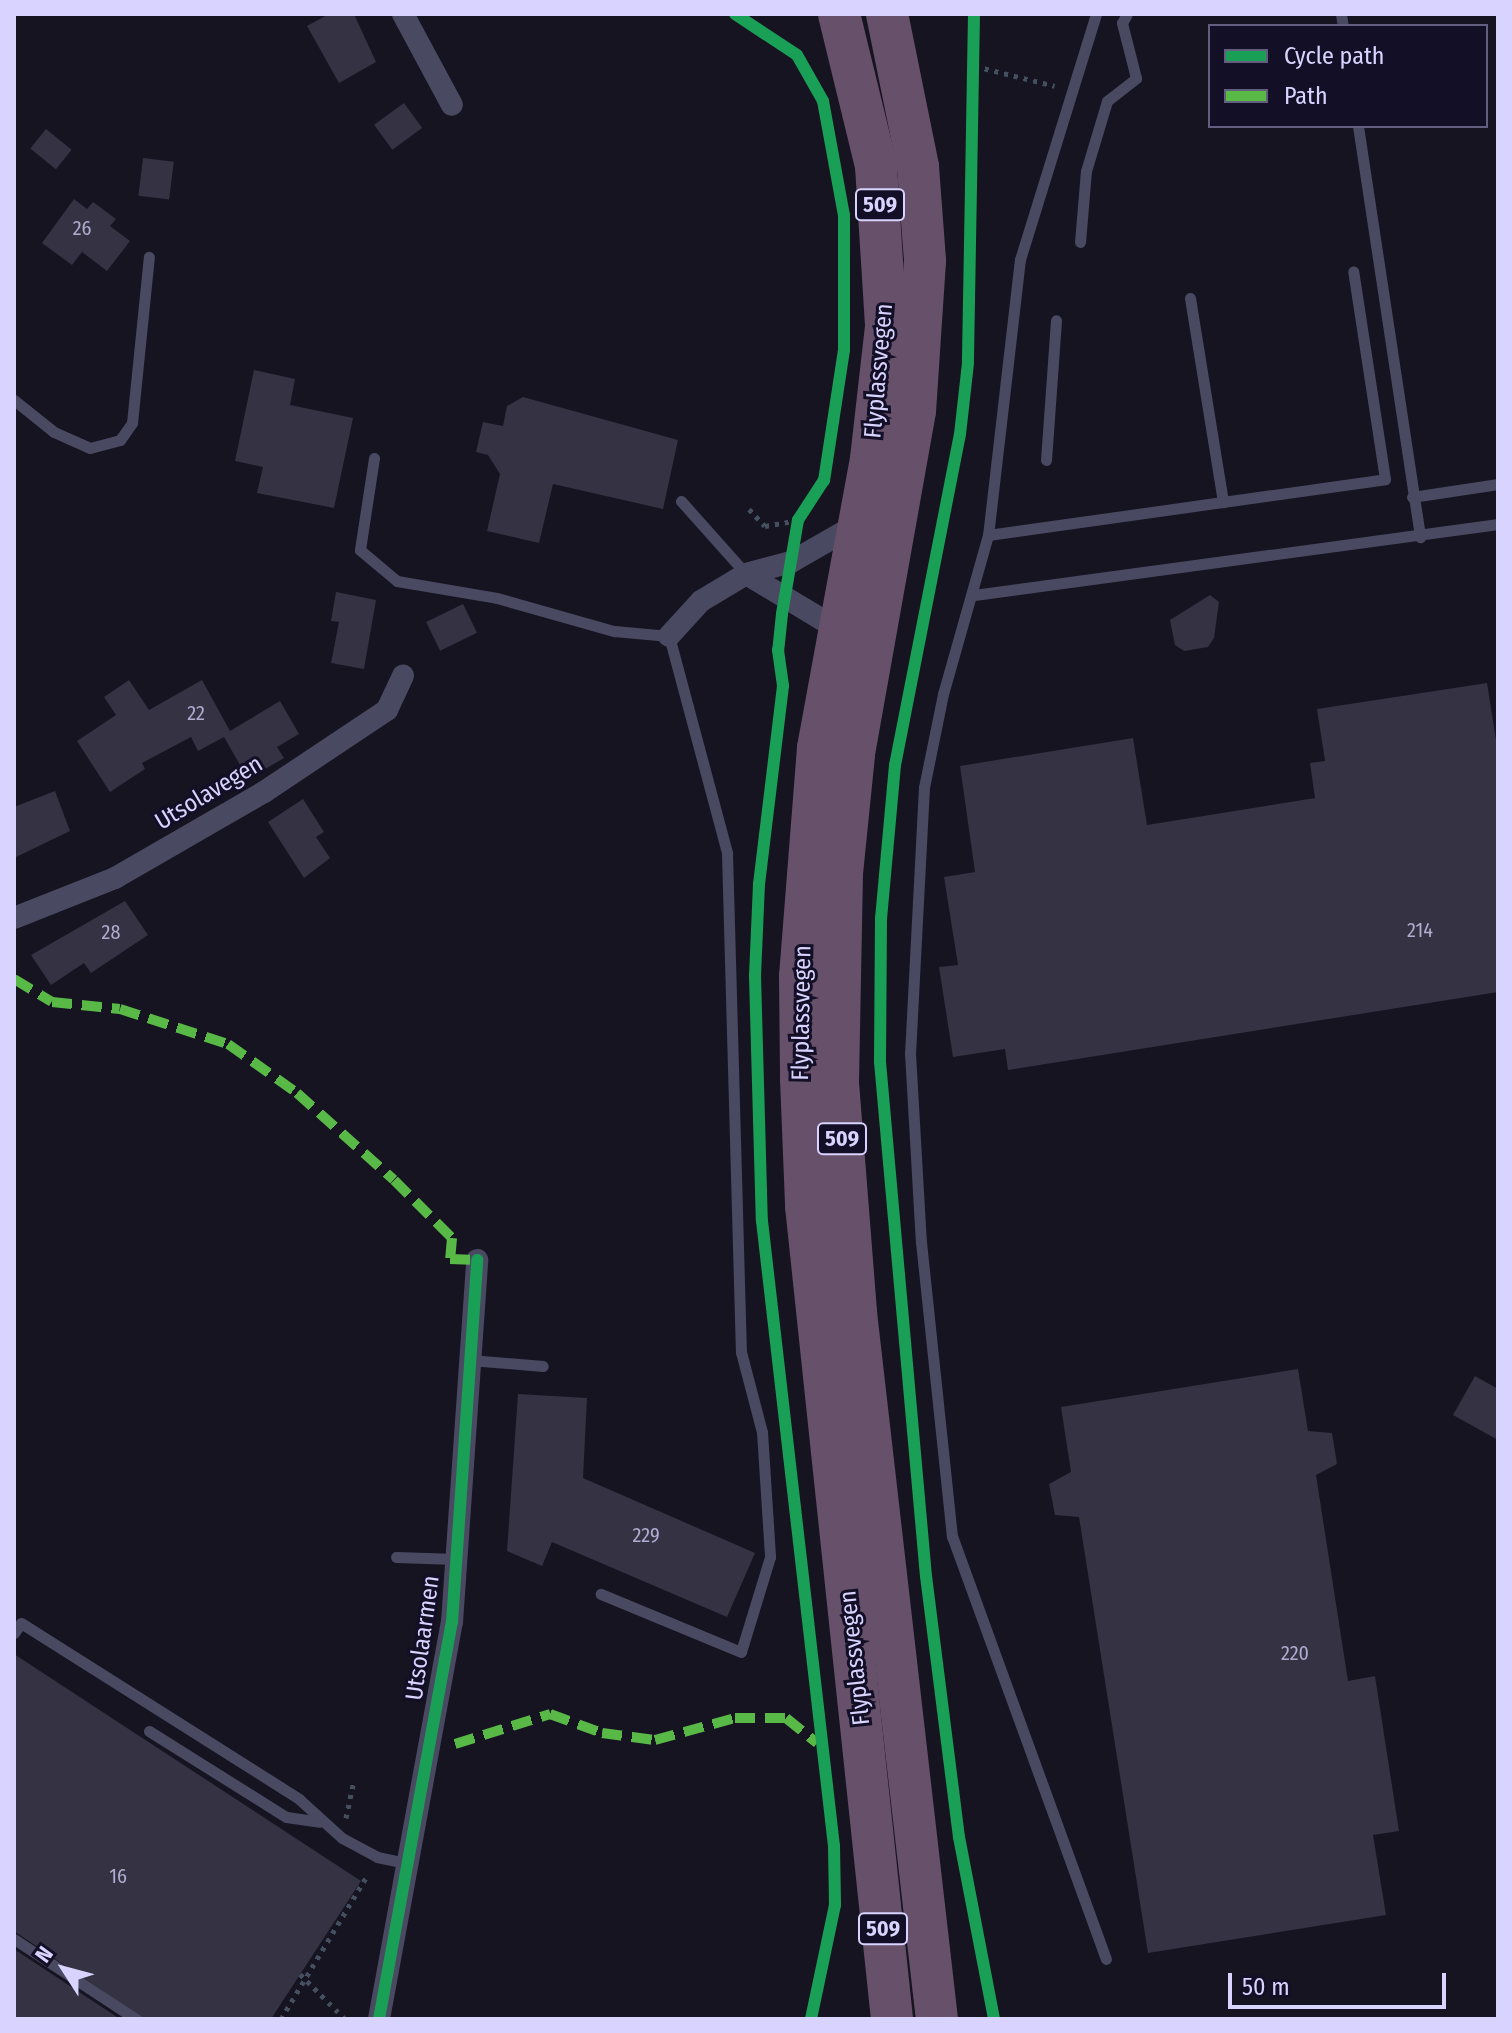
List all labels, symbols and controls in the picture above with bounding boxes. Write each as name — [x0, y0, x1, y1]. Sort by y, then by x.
legend — [1208, 24, 1488, 128]
text: Cycle path — [1284, 42, 1384, 70]
text: Path — [1284, 82, 1328, 110]
road number: 509 — [854, 187, 906, 223]
house number: 26 — [73, 216, 91, 240]
street label: Flyplassvegen — [859, 302, 899, 440]
house number: 22 — [187, 701, 205, 725]
street label: Utsolavegen — [150, 750, 268, 836]
house number: 214 — [1407, 918, 1433, 942]
house number: 28 — [102, 920, 120, 944]
street label: Flyplassvegen — [786, 945, 818, 1081]
road number: 509 — [816, 1121, 868, 1157]
house number: 229 — [632, 1523, 660, 1547]
street label: Utsolaarmen — [400, 1574, 446, 1702]
street label: Flyplassvegen — [834, 1589, 876, 1727]
house number: 220 — [1281, 1641, 1309, 1665]
house number: 16 — [109, 1864, 127, 1888]
road number: 509 — [857, 1911, 909, 1947]
north arrow — [24, 1929, 104, 2009]
text: N — [29, 1941, 59, 1968]
scale bar — [1232, 1957, 1450, 2007]
text: 50 m — [1242, 1973, 1290, 2001]

